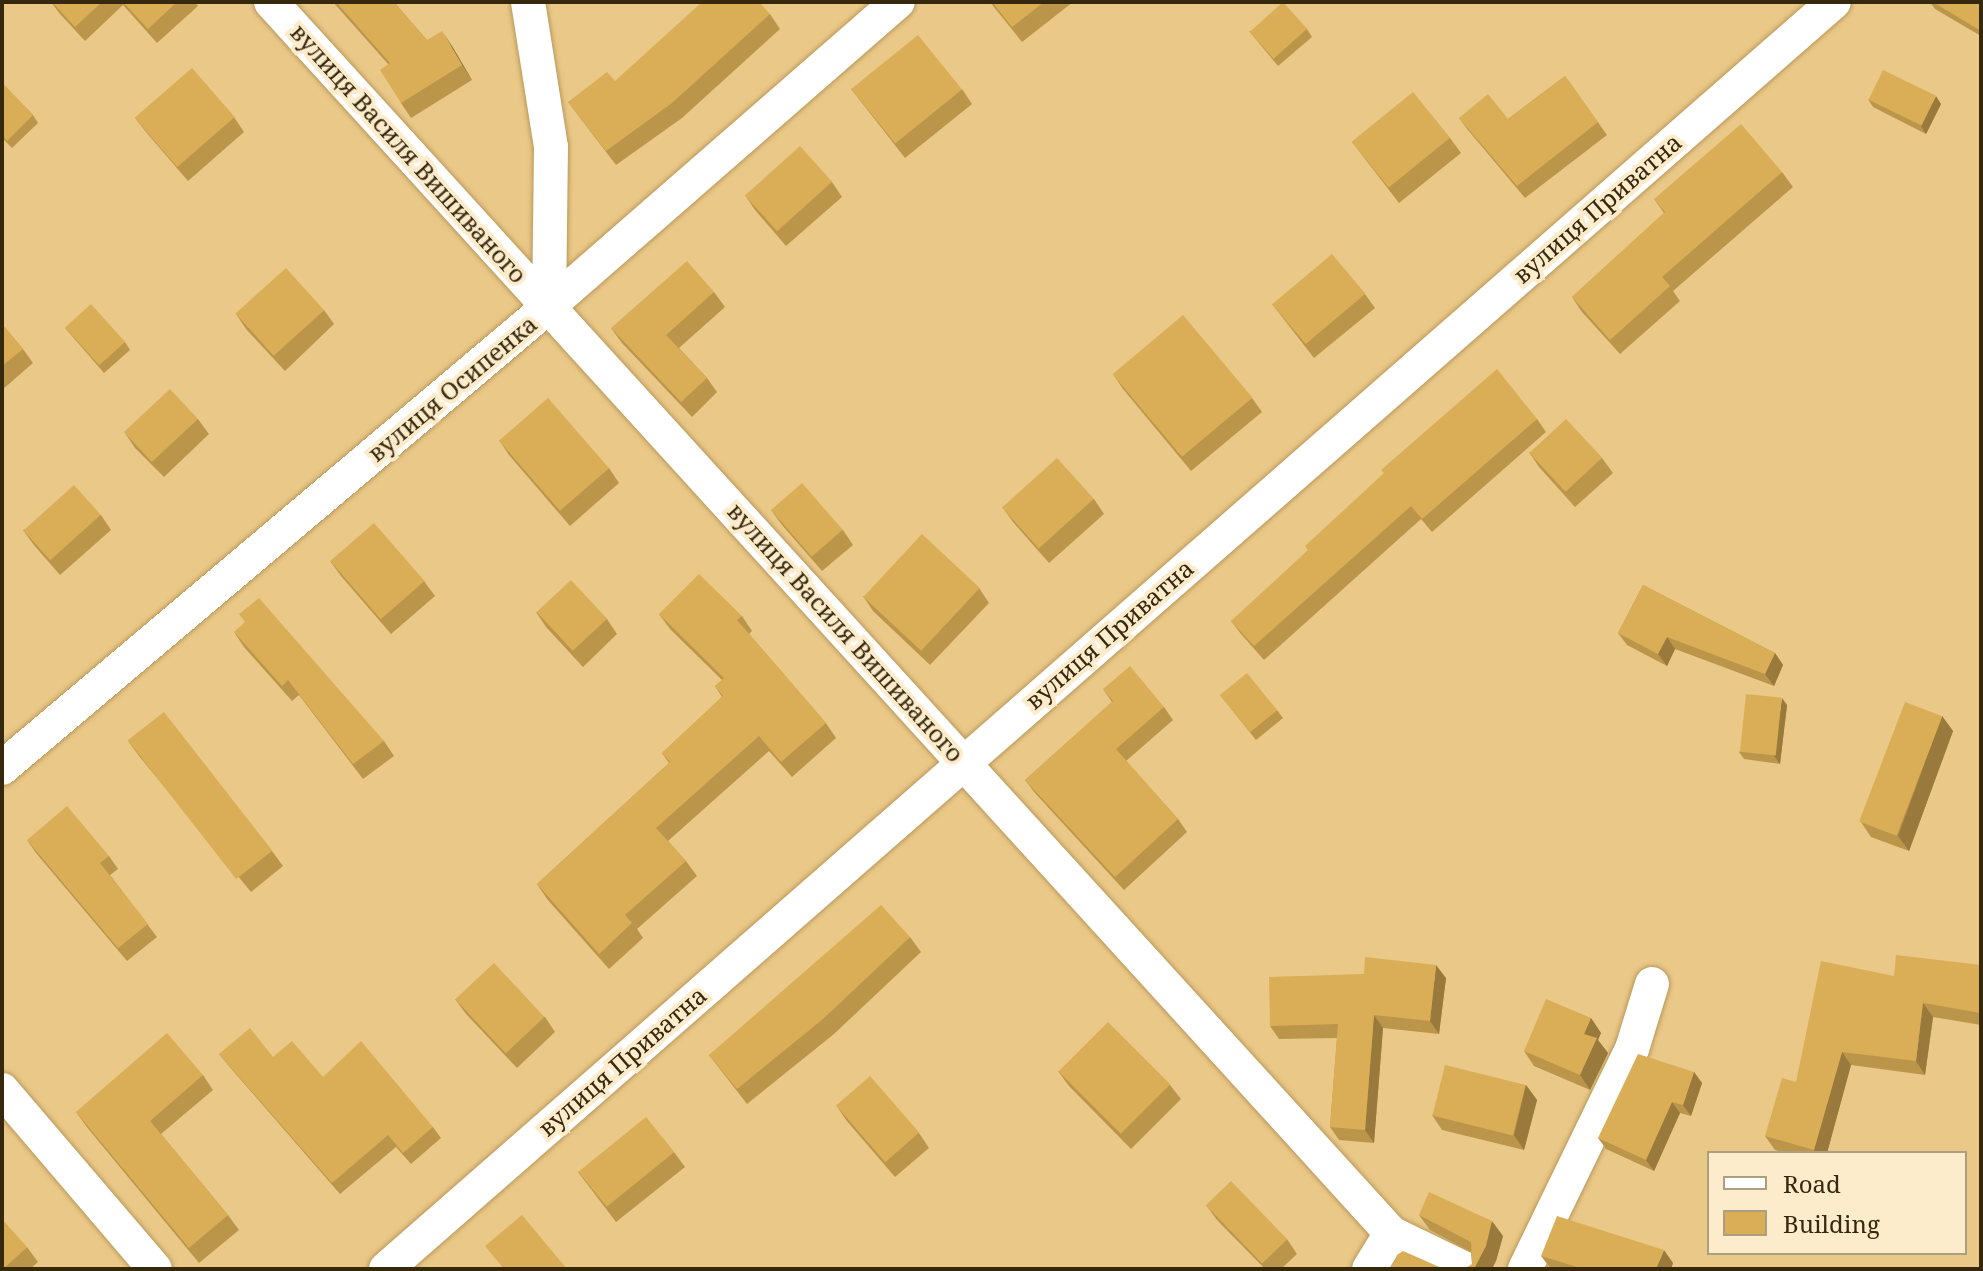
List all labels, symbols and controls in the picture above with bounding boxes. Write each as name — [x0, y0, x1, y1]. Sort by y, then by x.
street label: вулиця Василя Вишиваного — [285, 18, 533, 288]
street label: вулиця Приватна — [1507, 127, 1687, 289]
street label: вулиця Осипенка — [362, 309, 542, 467]
street label: вулиця Василя Вишиваного — [722, 497, 970, 767]
street label: вулиця Приватна — [1019, 553, 1199, 715]
street label: вулиця Приватна — [532, 980, 712, 1142]
legend — [1707, 1151, 1967, 1255]
text: Road — [1783, 1167, 1841, 1200]
text: Building — [1783, 1207, 1880, 1240]

